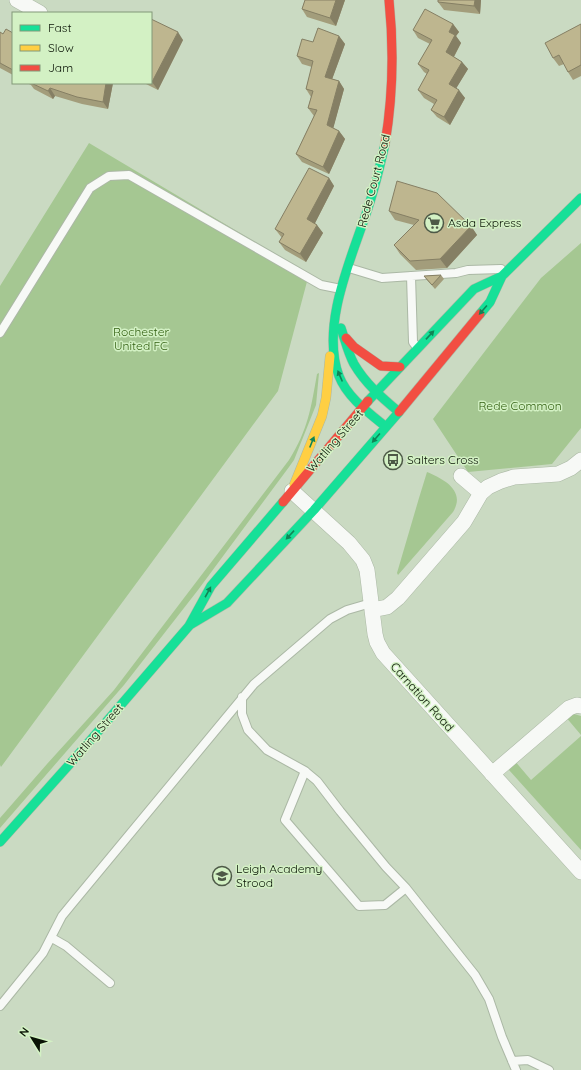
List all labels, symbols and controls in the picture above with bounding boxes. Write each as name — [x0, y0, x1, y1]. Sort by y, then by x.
legend — [12, 12, 152, 84]
text: Fast — [48, 20, 72, 35]
text: Slow — [48, 40, 74, 55]
text: Jam — [48, 60, 73, 75]
street label: Rede Court Road — [354, 133, 393, 229]
supermarket icon: Asda Express — [423, 212, 445, 234]
place label: Asda Express — [448, 215, 522, 230]
one-way arrow — [478, 305, 487, 315]
park label: Rochester United FC — [113, 324, 169, 353]
one-way arrow — [425, 330, 435, 340]
one-way arrow — [337, 371, 343, 382]
park label: Rede Common — [478, 398, 562, 413]
street label: Watling Street — [303, 406, 366, 475]
one-way arrow — [372, 433, 381, 444]
one-way arrow — [309, 436, 315, 448]
bus stop icon: Salters Cross — [382, 449, 404, 471]
place label: Salters Cross — [407, 452, 479, 467]
one-way arrow — [286, 531, 295, 540]
one-way arrow — [204, 586, 211, 598]
street label: Carnation Road — [387, 659, 457, 734]
street label: Watling Street — [63, 700, 126, 769]
place label: Leigh Academy Strood — [236, 861, 322, 890]
school or university icon: Leigh Academy Strood — [211, 865, 233, 887]
north arrow — [12, 1018, 52, 1058]
text: N — [16, 1025, 32, 1039]

